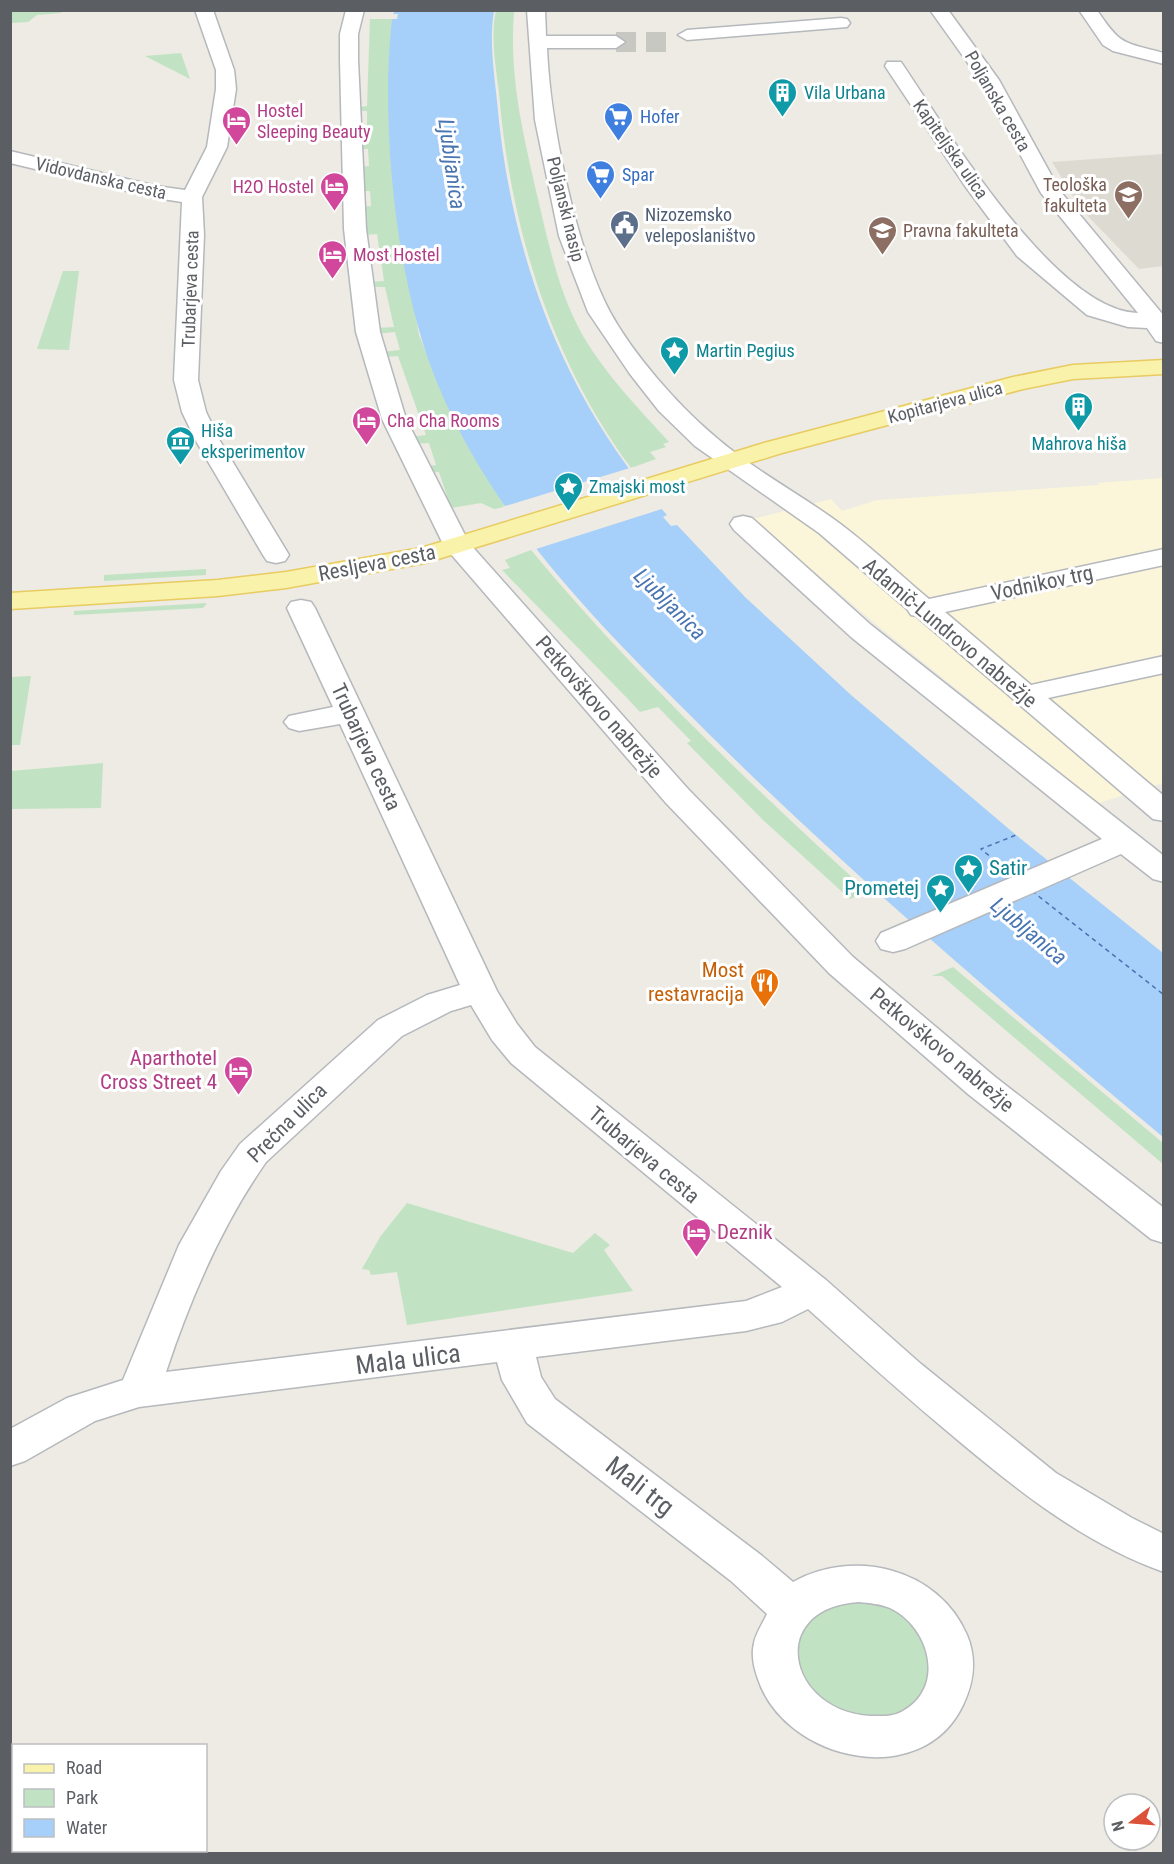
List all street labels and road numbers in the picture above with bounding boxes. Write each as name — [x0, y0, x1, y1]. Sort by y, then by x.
street label: Poljanska cesta — [961, 47, 1035, 155]
street label: Kapiteljska ulica — [909, 95, 993, 203]
street label: Vidovdanska cesta — [33, 153, 169, 203]
street label: Poljanski nasip — [543, 154, 589, 264]
street label: Trubarjeva cesta — [177, 230, 203, 348]
street label: Kopitarjeva ulica — [885, 377, 1005, 427]
street label: Resljeva cesta — [316, 540, 438, 586]
street label: Adamič-Lundrovo nabrežje — [858, 553, 1042, 713]
street label: Vodnikov trg — [989, 560, 1095, 606]
street label: Petkovškovo nabrežje — [531, 631, 667, 783]
street label: Trubarjeva cesta — [326, 680, 406, 814]
street label: Petkovškovo nabrežje — [865, 983, 1019, 1117]
street label: Prečna ulica — [242, 1078, 332, 1168]
street label: Trubarjeva cesta — [584, 1102, 704, 1208]
street label: Mala ulica — [354, 1338, 462, 1380]
street label: Mali trg — [600, 1450, 680, 1522]

